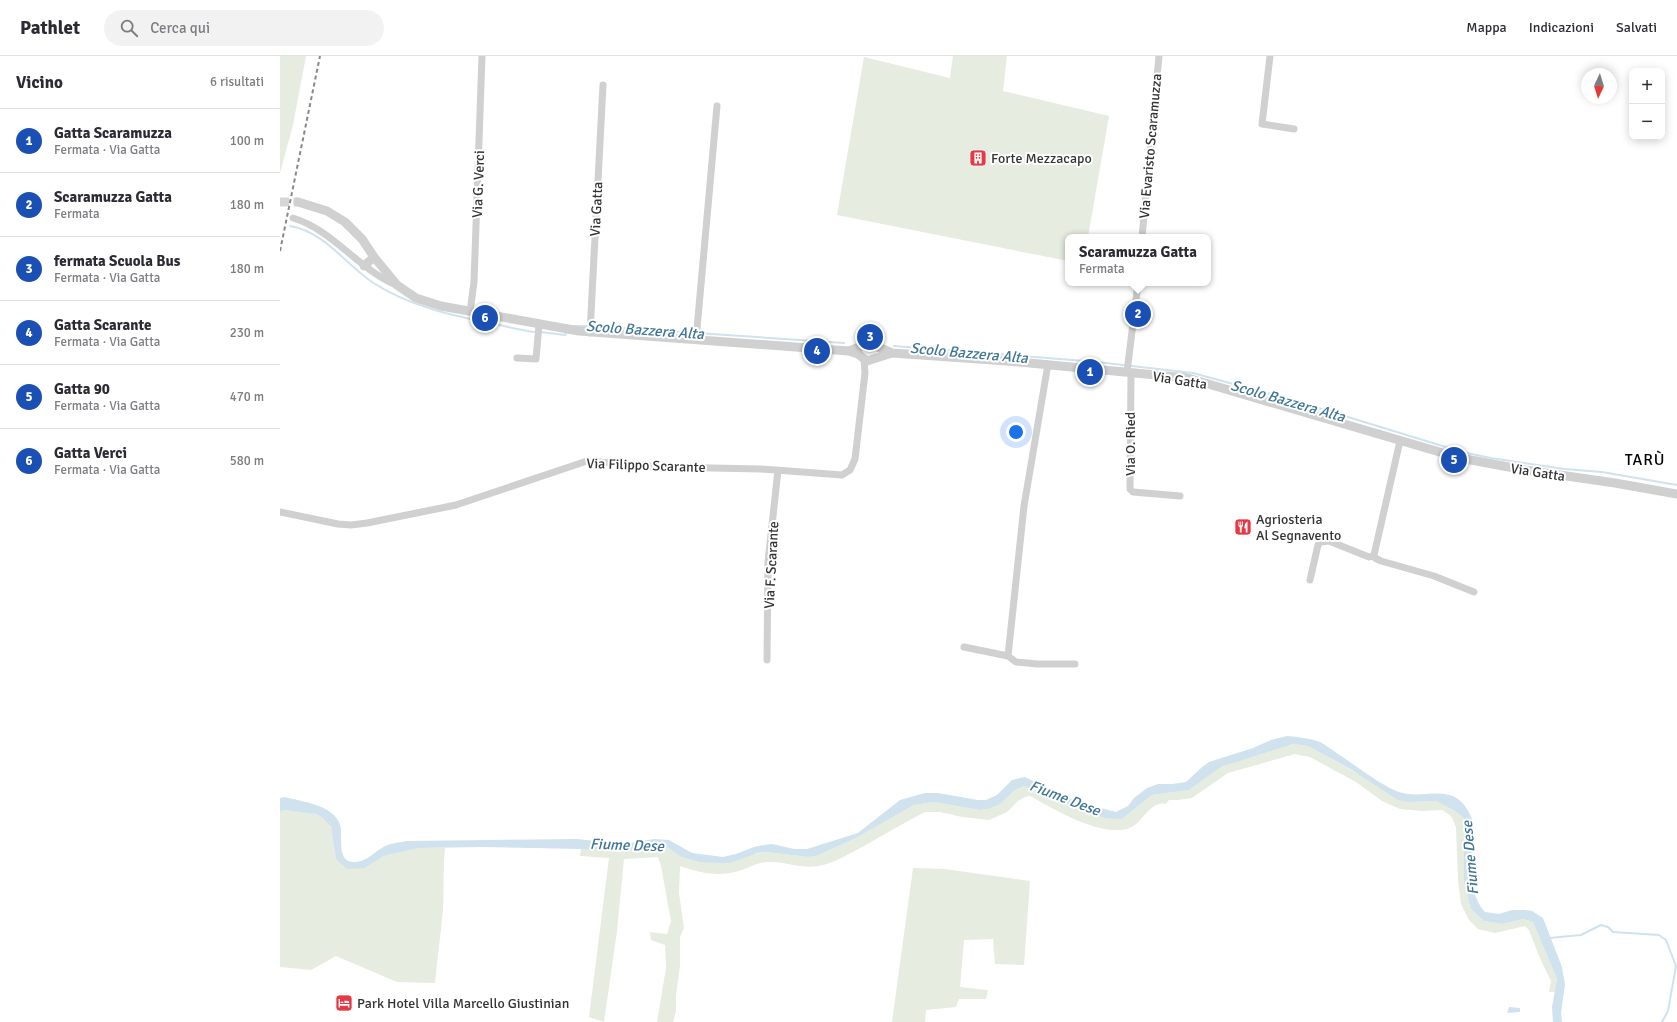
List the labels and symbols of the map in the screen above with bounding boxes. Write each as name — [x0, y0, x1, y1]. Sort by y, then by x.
north arrow — [1581, 68, 1617, 104]
street label: Via Evaristo Scaramuzza — [1136, 73, 1165, 219]
building icon: Forte Mezzacapo — [968, 148, 988, 168]
street label: Via G. Verci — [469, 150, 488, 218]
place label: Forte Mezzacapo — [991, 150, 1092, 167]
street label: Via Gatta — [587, 181, 606, 237]
pin: 2 — [1125, 299, 1151, 329]
pin: 6 — [472, 303, 498, 333]
water label: Scolo Bazzera Alta — [585, 317, 705, 343]
pin: 3 — [857, 322, 883, 352]
pin: 4 — [804, 336, 830, 366]
water label: Scolo Bazzera Alta — [909, 339, 1029, 367]
pin: 1 — [1077, 357, 1103, 387]
street label: Via Gatta — [1151, 368, 1208, 393]
water label: Scolo Bazzera Alta — [1229, 376, 1348, 426]
street label: Via O. Ried — [1122, 412, 1139, 476]
your location — [1006, 422, 1026, 442]
pin: 5 — [1441, 445, 1467, 475]
district label: TARÙ — [1625, 450, 1665, 470]
street label: Via Filippo Scarante — [586, 455, 706, 476]
street label: Via Gatta — [1509, 460, 1566, 485]
place label: Agriosteria Al Segnavento — [1256, 511, 1341, 544]
restaurant icon: Agriosteria Al Segnavento — [1233, 517, 1253, 537]
street label: Via F. Scarante — [761, 521, 782, 609]
water label: Fiume Dese — [1027, 776, 1104, 820]
water label: Fiume Dese — [1458, 819, 1482, 896]
water label: Fiume Dese — [590, 835, 666, 855]
hotel icon: Park Hotel Villa Marcello Giustinian — [334, 993, 354, 1013]
place label: Park Hotel Villa Marcello Giustinian — [357, 995, 569, 1012]

